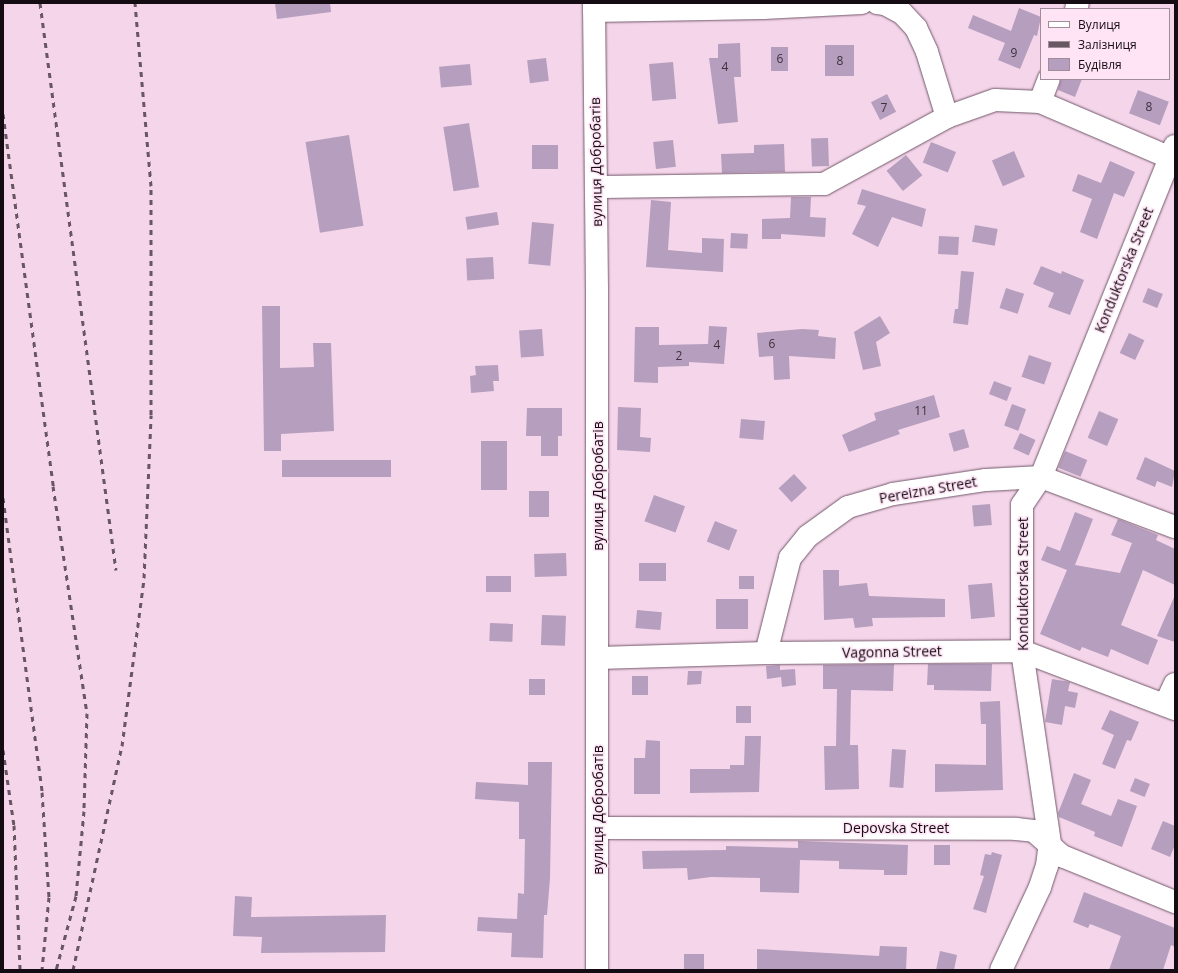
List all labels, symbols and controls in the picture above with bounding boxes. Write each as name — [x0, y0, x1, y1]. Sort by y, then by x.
legend — [1040, 8, 1170, 80]
text: Вулиця — [1078, 16, 1120, 33]
text: Залізниця — [1078, 36, 1137, 53]
house number: 9 — [1011, 46, 1017, 60]
house number: 6 — [777, 52, 783, 66]
house number: 8 — [837, 54, 843, 68]
text: Будівля — [1078, 56, 1122, 73]
house number: 4 — [722, 60, 728, 74]
street label: вулиця Добробатів — [586, 97, 606, 227]
house number: 8 — [1146, 100, 1152, 114]
house number: 7 — [881, 101, 887, 115]
street label: Konduktorska Street — [1091, 205, 1157, 335]
house number: 6 — [769, 337, 775, 351]
house number: 4 — [714, 338, 720, 352]
house number: 2 — [676, 349, 682, 363]
house number: 11 — [914, 404, 928, 418]
street label: вулиця Добробатів — [590, 421, 606, 551]
street label: Pereizna Street — [878, 473, 978, 507]
street label: Konduktorska Street — [1015, 517, 1031, 651]
street label: Vagonna Street — [842, 643, 942, 661]
street label: вулиця Добробатів — [590, 745, 606, 875]
street label: Depovska Street — [843, 820, 949, 836]

